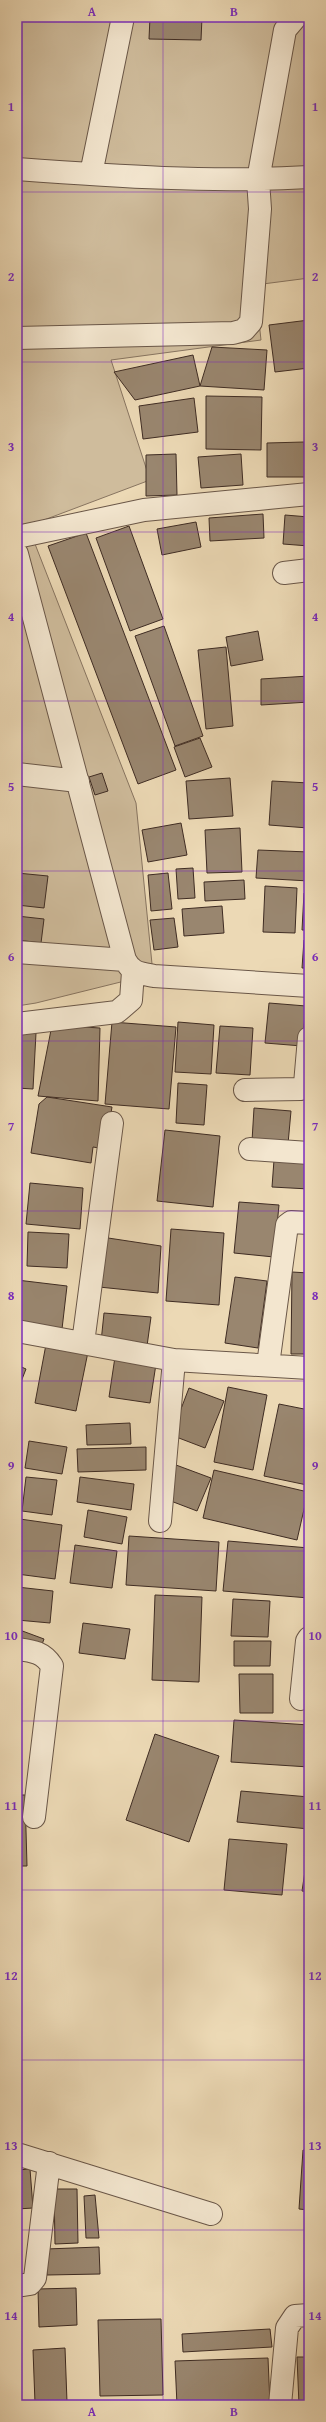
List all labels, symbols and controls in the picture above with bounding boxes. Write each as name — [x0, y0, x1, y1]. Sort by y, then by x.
text: A — [88, 2, 97, 21]
text: B — [230, 2, 238, 21]
text: 1 — [8, 97, 14, 116]
text: 1 — [312, 97, 318, 116]
text: 2 — [8, 267, 15, 286]
text: 2 — [312, 267, 319, 286]
text: 3 — [8, 437, 14, 456]
text: 3 — [312, 437, 318, 456]
text: 4 — [8, 607, 15, 626]
text: 4 — [312, 607, 319, 626]
text: 5 — [8, 777, 15, 796]
text: 5 — [312, 777, 319, 796]
text: 6 — [8, 947, 15, 966]
text: 6 — [312, 947, 319, 966]
text: 7 — [8, 1117, 15, 1136]
text: 7 — [312, 1117, 319, 1136]
text: 8 — [8, 1286, 15, 1305]
text: 8 — [312, 1286, 319, 1305]
text: 9 — [8, 1456, 15, 1475]
text: 9 — [312, 1456, 319, 1475]
text: 10 — [4, 1626, 18, 1645]
text: 10 — [308, 1626, 322, 1645]
text: 11 — [4, 1796, 18, 1815]
text: 11 — [308, 1796, 322, 1815]
text: 12 — [4, 1966, 18, 1985]
text: 12 — [308, 1966, 322, 1985]
text: 13 — [4, 2136, 18, 2155]
text: 13 — [308, 2136, 322, 2155]
text: 14 — [4, 2306, 18, 2325]
text: 14 — [308, 2306, 322, 2325]
text: A — [88, 2402, 97, 2421]
text: B — [230, 2402, 238, 2421]

